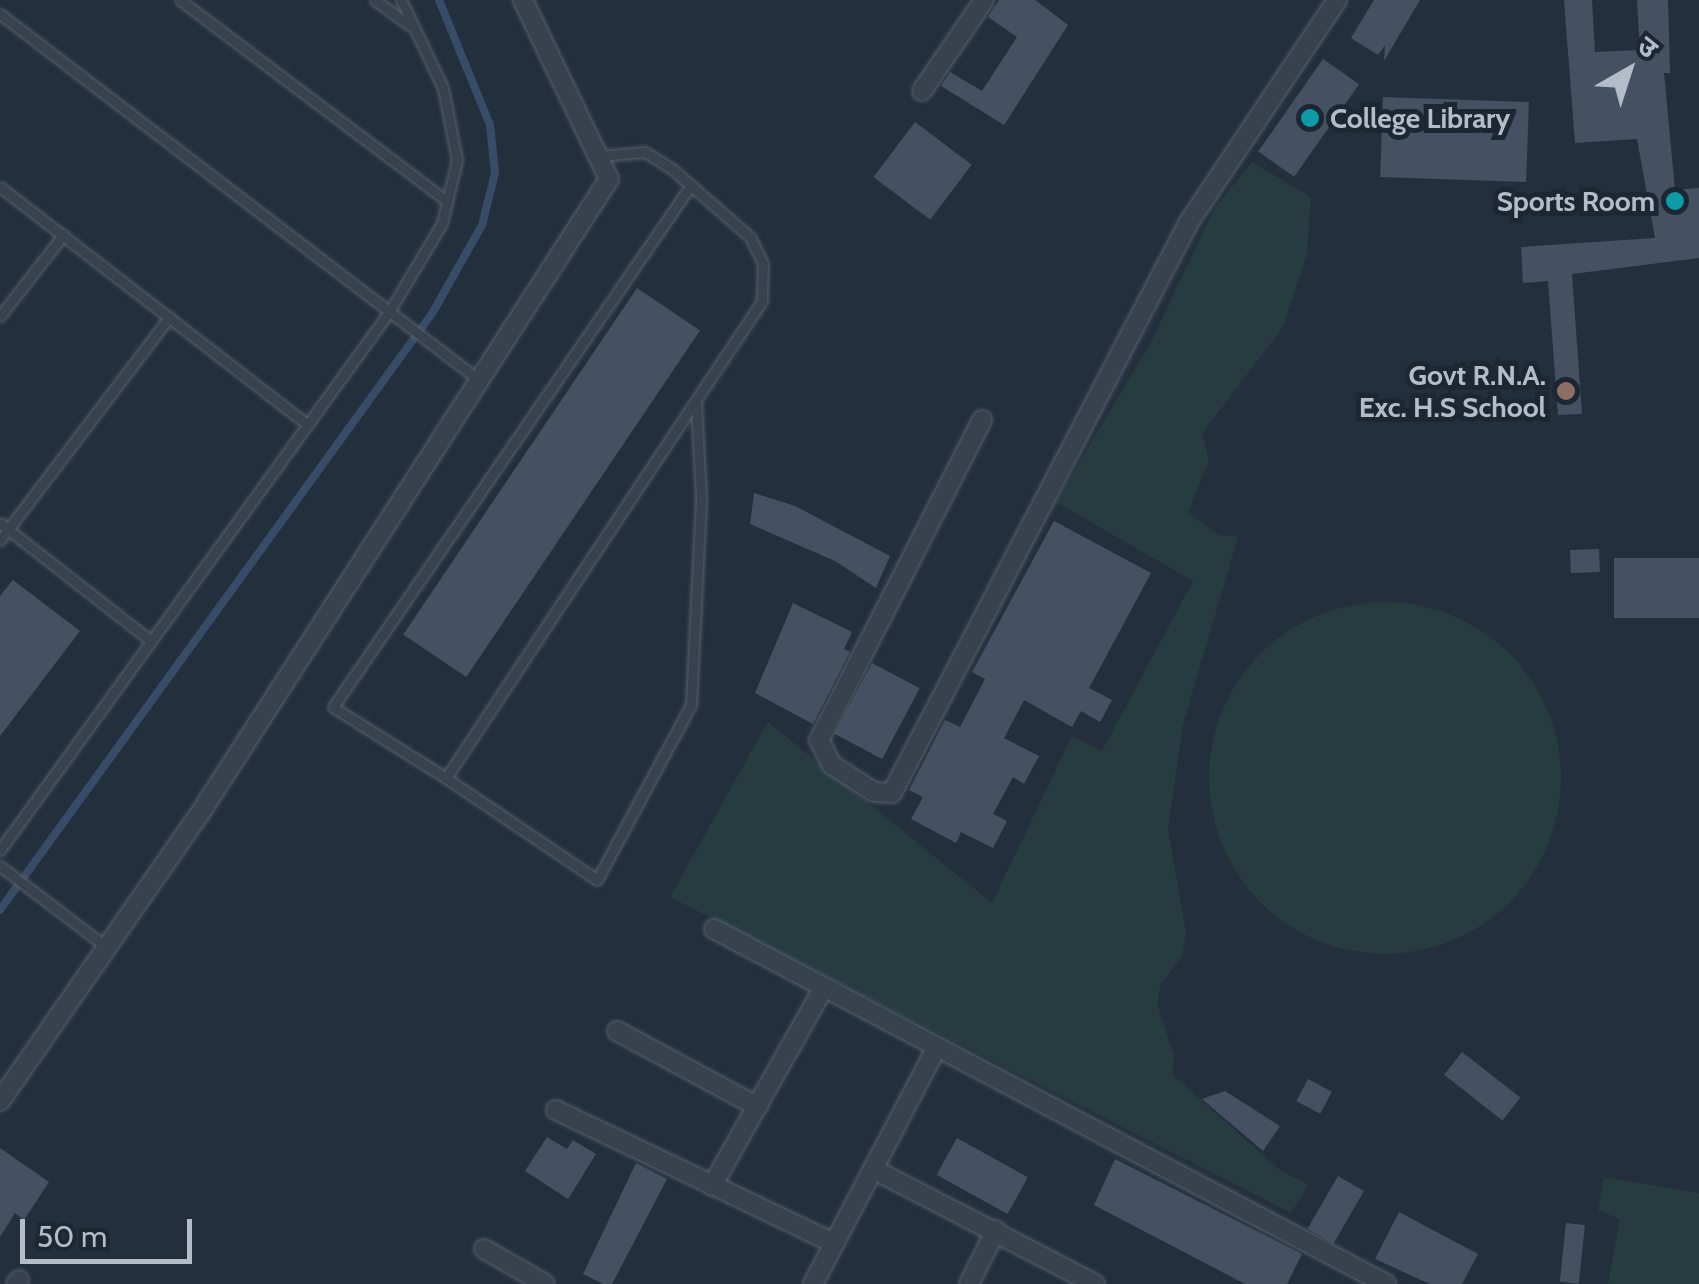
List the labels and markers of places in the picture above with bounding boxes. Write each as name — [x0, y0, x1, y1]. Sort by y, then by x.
place label: College Library — [1330, 101, 1510, 135]
marker: College Library — [1299, 107, 1321, 129]
place label: Sports Room — [1497, 184, 1655, 218]
marker: Sports Room — [1664, 190, 1686, 212]
place label: Govt R.N.A. Exc. H.S School — [1359, 358, 1546, 424]
marker: Govt R.N.A. Exc. H.S School — [1555, 380, 1577, 402]

